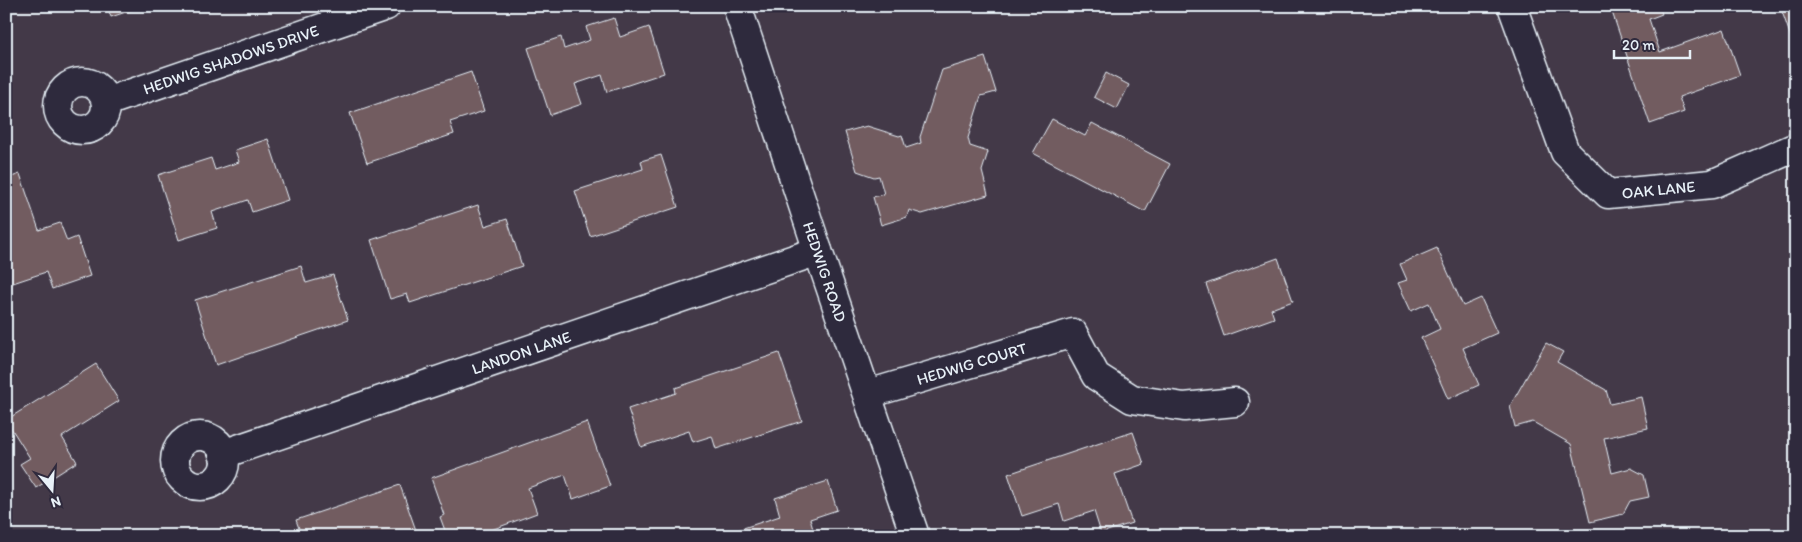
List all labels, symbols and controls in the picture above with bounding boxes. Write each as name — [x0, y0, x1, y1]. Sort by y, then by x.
street label: HEDWIG SHADOWS DRIVE — [141, 20, 321, 98]
scale bar — [1614, 28, 1691, 60]
text: 20 m — [1622, 36, 1656, 54]
street label: OAK LANE — [1621, 176, 1696, 202]
street label: HEDWIG ROAD — [799, 219, 851, 324]
street label: LANDON LANE — [469, 326, 573, 378]
street label: HEDWIG COURT — [914, 338, 1029, 389]
north arrow — [28, 464, 78, 514]
text: N — [49, 492, 63, 511]

